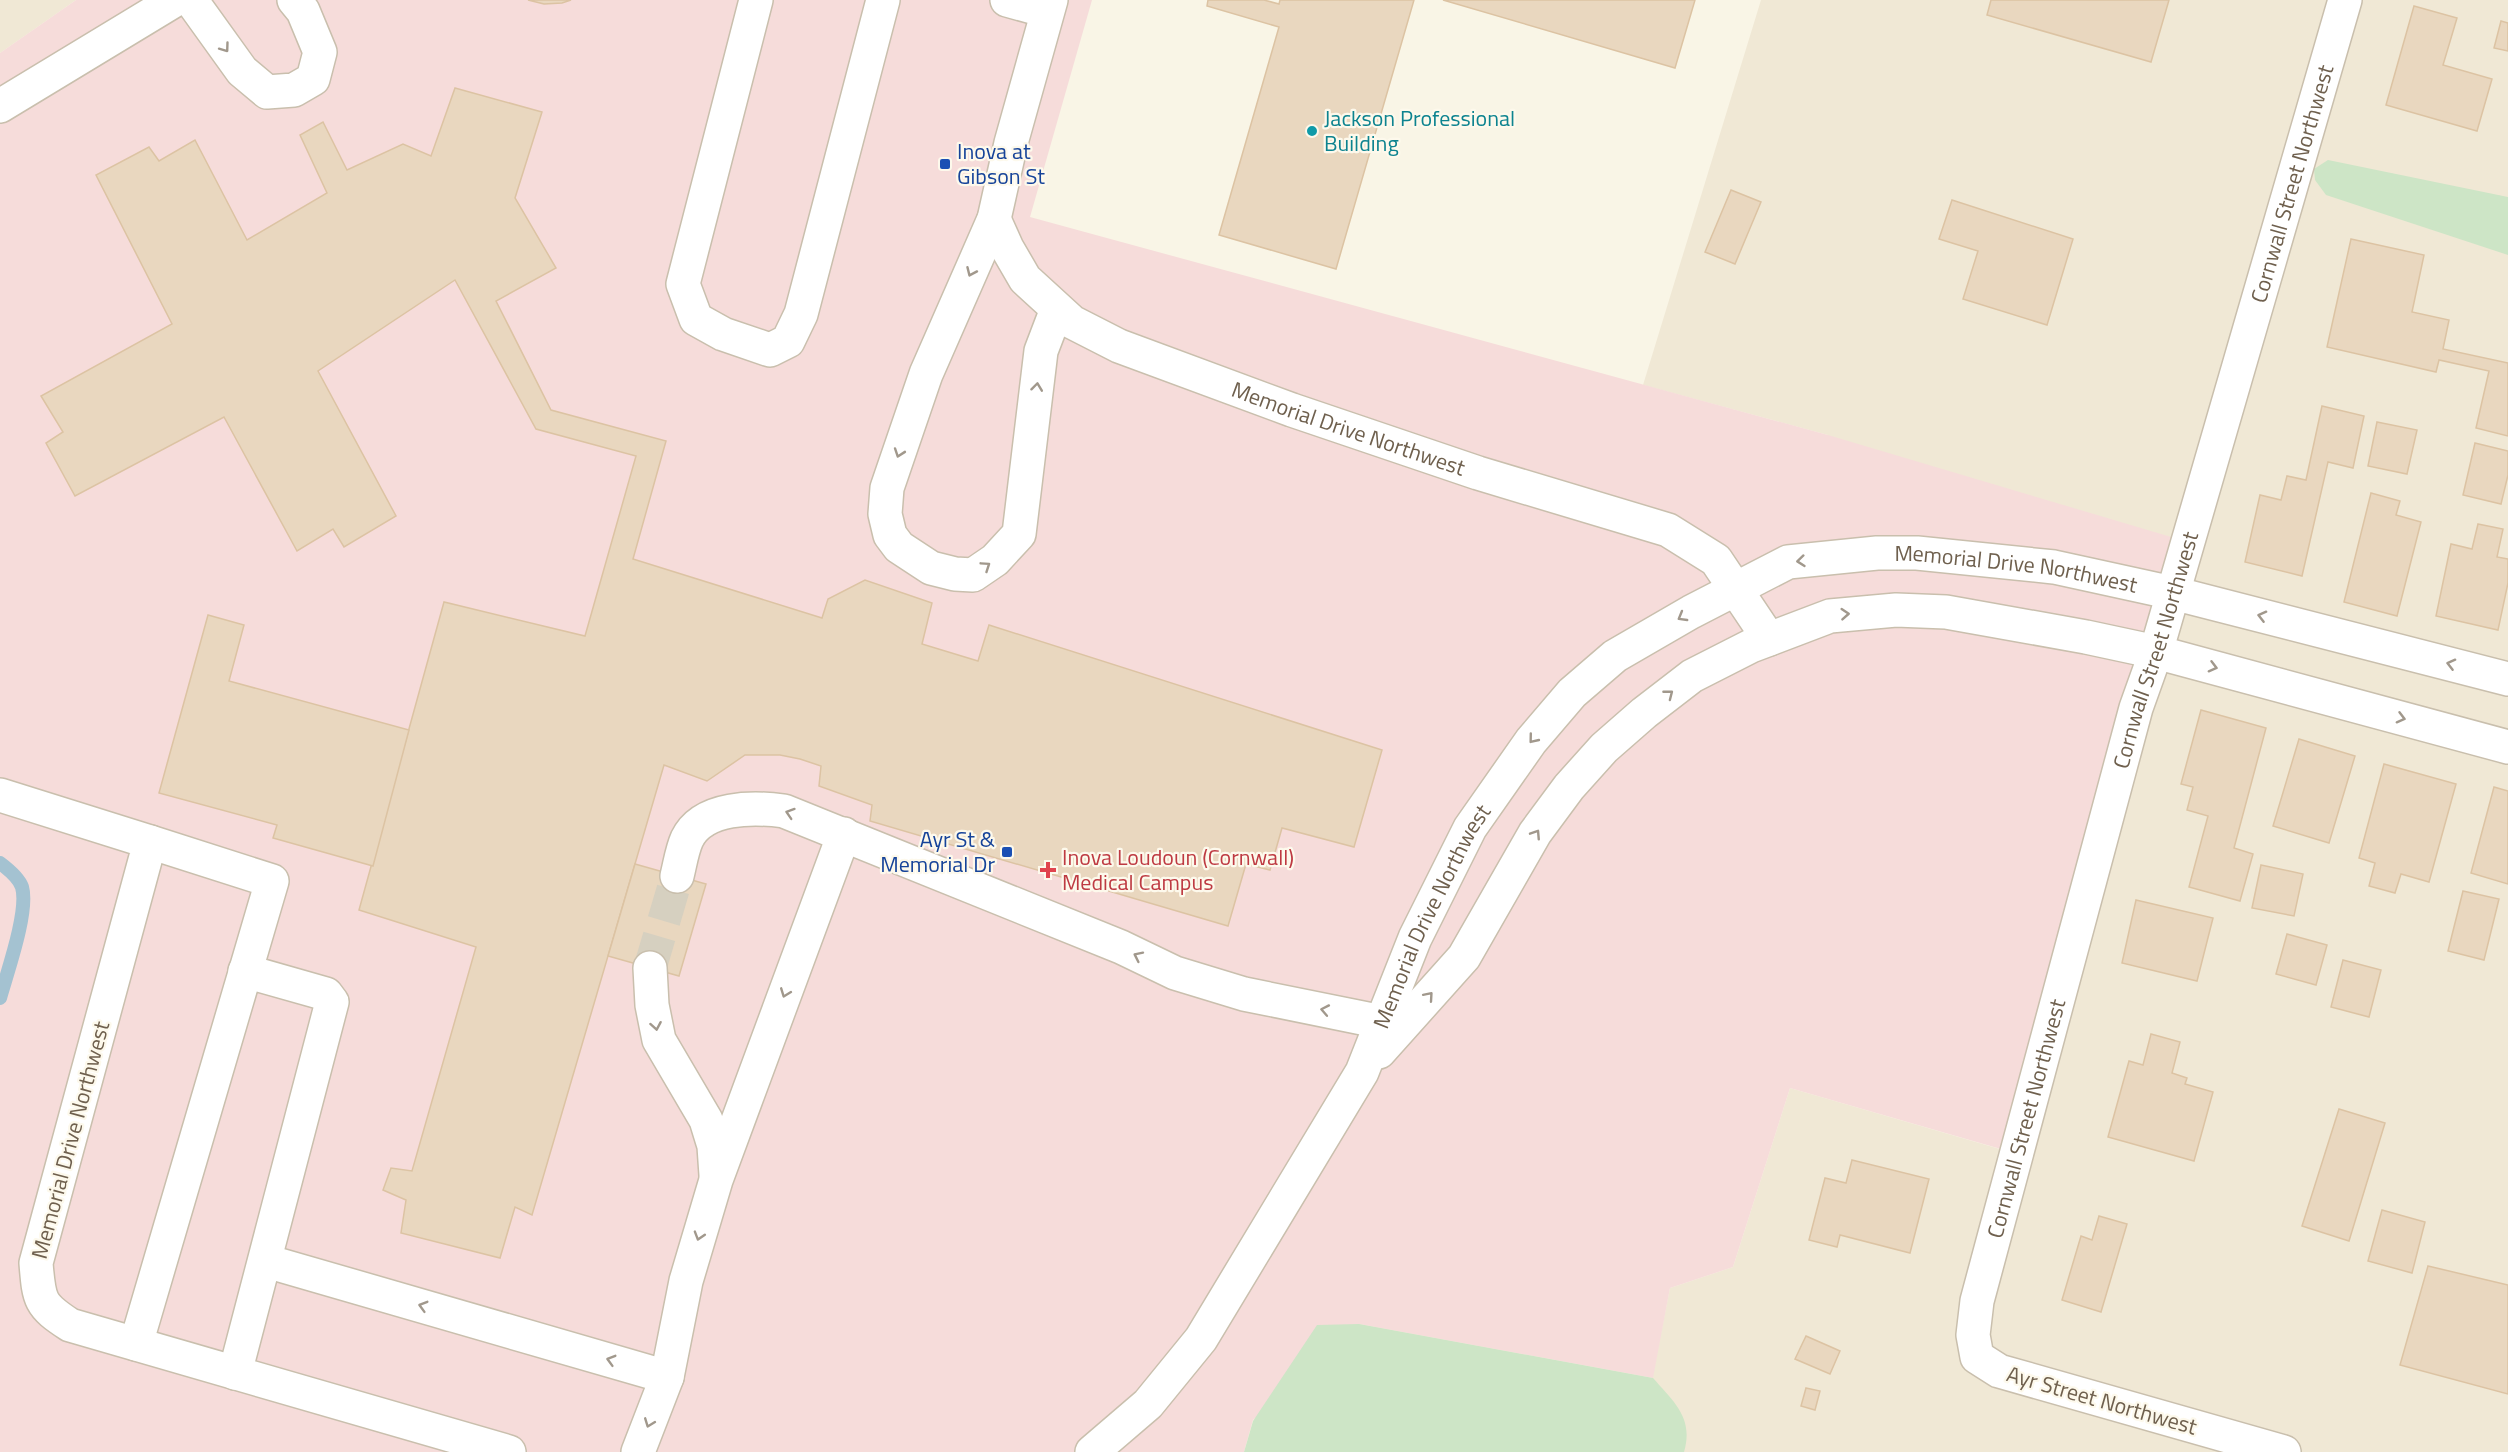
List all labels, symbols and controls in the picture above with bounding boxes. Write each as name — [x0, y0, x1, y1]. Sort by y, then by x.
one-way arrow — [218, 41, 229, 52]
street label: Cornwall Street Northwest — [2241, 60, 2342, 307]
place label: Jackson Professional Building — [1324, 101, 1515, 160]
marker: Jackson Professional Building — [1305, 124, 1319, 138]
place label: Inova at Gibson St — [957, 134, 1045, 193]
marker: Inova at Gibson St — [938, 157, 952, 171]
one-way arrow — [966, 266, 978, 277]
street label: Memorial Drive Northwest — [1227, 372, 1470, 485]
one-way arrow — [1030, 382, 1043, 391]
one-way arrow — [893, 447, 906, 458]
street label: Cornwall Street Northwest — [2104, 527, 2207, 772]
street label: Memorial Drive Northwest — [1894, 536, 2141, 602]
one-way arrow — [1797, 554, 1806, 567]
one-way arrow — [979, 562, 990, 573]
one-way arrow — [1841, 608, 1850, 621]
one-way arrow — [1678, 609, 1688, 621]
one-way arrow — [2258, 610, 2268, 623]
one-way arrow — [2447, 659, 2457, 672]
one-way arrow — [2207, 660, 2217, 673]
one-way arrow — [1662, 690, 1673, 701]
one-way arrow — [2395, 711, 2406, 723]
one-way arrow — [1529, 732, 1540, 743]
street label: Memorial Drive Northwest — [1364, 797, 1499, 1034]
one-way arrow — [785, 808, 796, 821]
place label: Ayr St & Memorial Dr — [880, 822, 995, 881]
one-way arrow — [1528, 830, 1540, 840]
place label: Inova Loudoun (Cornwall) Medical Campus — [1062, 840, 1294, 899]
marker: Ayr St & Memorial Dr — [1000, 845, 1014, 859]
marker: Inova Loudoun (Cornwall) Medical Campus — [1039, 861, 1057, 879]
one-way arrow — [1134, 951, 1145, 963]
one-way arrow — [780, 987, 792, 998]
one-way arrow — [1422, 992, 1433, 1003]
street label: Cornwall Street Northwest — [1978, 995, 2074, 1242]
one-way arrow — [1320, 1004, 1330, 1017]
street label: Memorial Drive Northwest — [22, 1017, 118, 1263]
one-way arrow — [649, 1021, 662, 1031]
one-way arrow — [694, 1230, 706, 1241]
one-way arrow — [418, 1301, 429, 1313]
one-way arrow — [606, 1355, 616, 1367]
street label: Ayr Street Northwest — [2003, 1357, 2201, 1443]
one-way arrow — [644, 1417, 656, 1428]

